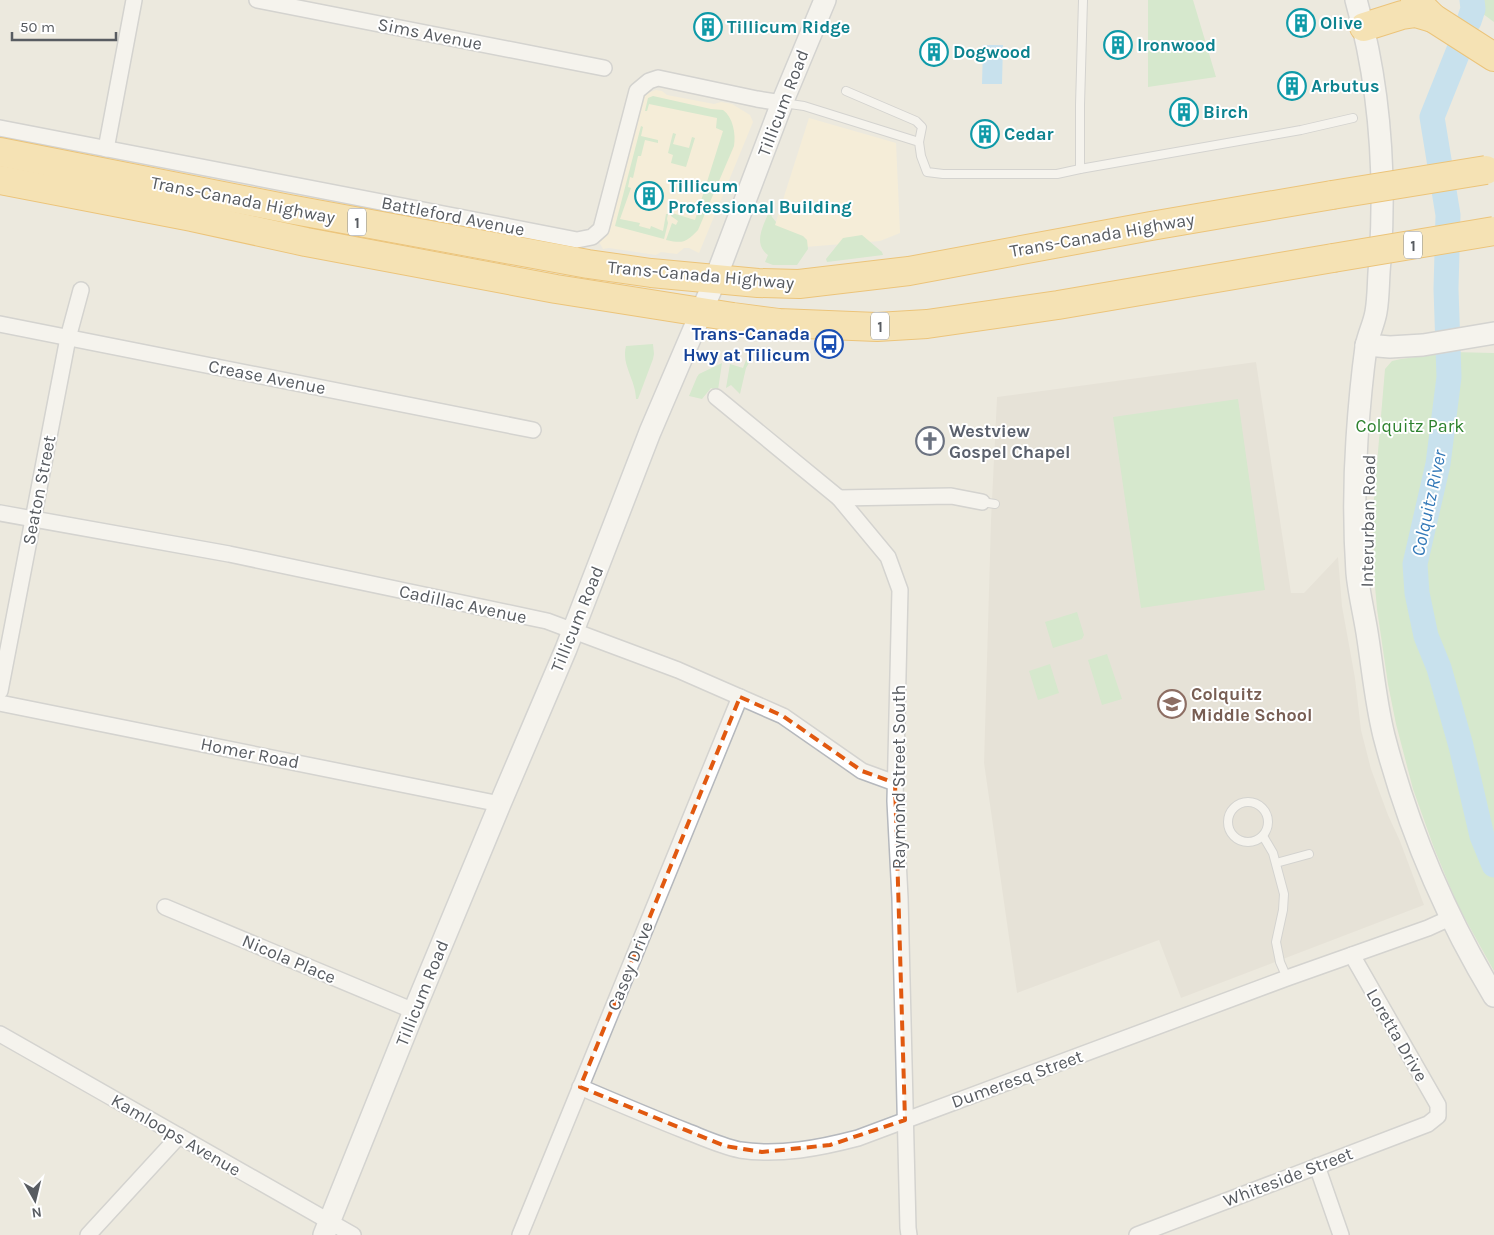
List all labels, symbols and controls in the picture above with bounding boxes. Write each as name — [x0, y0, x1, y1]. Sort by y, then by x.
building icon: Olive — [1286, 8, 1316, 38]
scale bar — [12, 10, 116, 42]
building icon: Tillicum Ridge — [693, 12, 723, 42]
place label: Olive — [1320, 12, 1363, 34]
street label: Sims Avenue — [376, 13, 484, 55]
place label: Tillicum Ridge — [727, 16, 850, 38]
text: 50 m — [20, 18, 55, 36]
building icon: Ironwood — [1103, 30, 1133, 60]
place label: Ironwood — [1137, 34, 1216, 56]
building icon: Dogwood — [919, 37, 949, 67]
place label: Dogwood — [953, 41, 1031, 63]
street label: Tillicum Road — [753, 47, 813, 159]
building icon: Arbutus — [1277, 71, 1307, 101]
place label: Arbutus — [1311, 75, 1380, 97]
building icon: Birch — [1169, 97, 1199, 127]
place label: Birch — [1203, 101, 1248, 123]
building icon: Cedar — [970, 119, 1000, 149]
place label: Cedar — [1004, 123, 1054, 145]
street label: Trans-Canada Highway — [149, 171, 337, 229]
place label: Tillicum Professional Building — [668, 175, 852, 218]
building icon: Tillicum Professional Building — [634, 181, 664, 211]
street label: Battleford Avenue — [379, 191, 527, 241]
road number: 1 — [348, 208, 366, 236]
street label: Trans-Canada Highway — [1008, 208, 1197, 262]
road number: 1 — [1404, 232, 1422, 258]
street label: Trans-Canada Highway — [607, 256, 796, 294]
road number: 1 — [871, 312, 889, 340]
place label: Trans-Canada Hwy at Tilicum — [683, 323, 810, 366]
bus stop icon: Trans-Canada Hwy at Tilicum — [814, 329, 844, 359]
street label: Crease Avenue — [207, 355, 327, 399]
park label: Colquitz Park — [1356, 415, 1464, 437]
place label: Westview Gospel Chapel — [949, 420, 1071, 463]
church icon: Westview Gospel Chapel — [915, 426, 945, 456]
street label: Seaton Street — [18, 433, 60, 547]
water label: Colquitz River — [1407, 447, 1451, 558]
street label: Interurban Road — [1356, 454, 1380, 588]
street label: Tillicum Road — [546, 563, 608, 675]
street label: Cadillac Avenue — [397, 580, 529, 628]
place label: Colquitz Middle School — [1191, 683, 1312, 726]
street label: Raymond Street South — [888, 685, 910, 869]
school or university icon: Colquitz Middle School — [1157, 689, 1187, 719]
street label: Homer Road — [199, 733, 301, 773]
street label: Casey Drive — [602, 918, 658, 1014]
street label: Nicola Place — [239, 929, 339, 989]
street label: Tillicum Road — [391, 937, 453, 1049]
street label: Loretta Drive — [1362, 985, 1432, 1085]
street label: Dumeresq Street — [948, 1045, 1086, 1113]
street label: Kamloops Avenue — [107, 1089, 245, 1181]
street label: Whiteside Street — [1220, 1142, 1356, 1212]
north arrow — [10, 1175, 60, 1225]
text: N — [31, 1203, 43, 1221]

